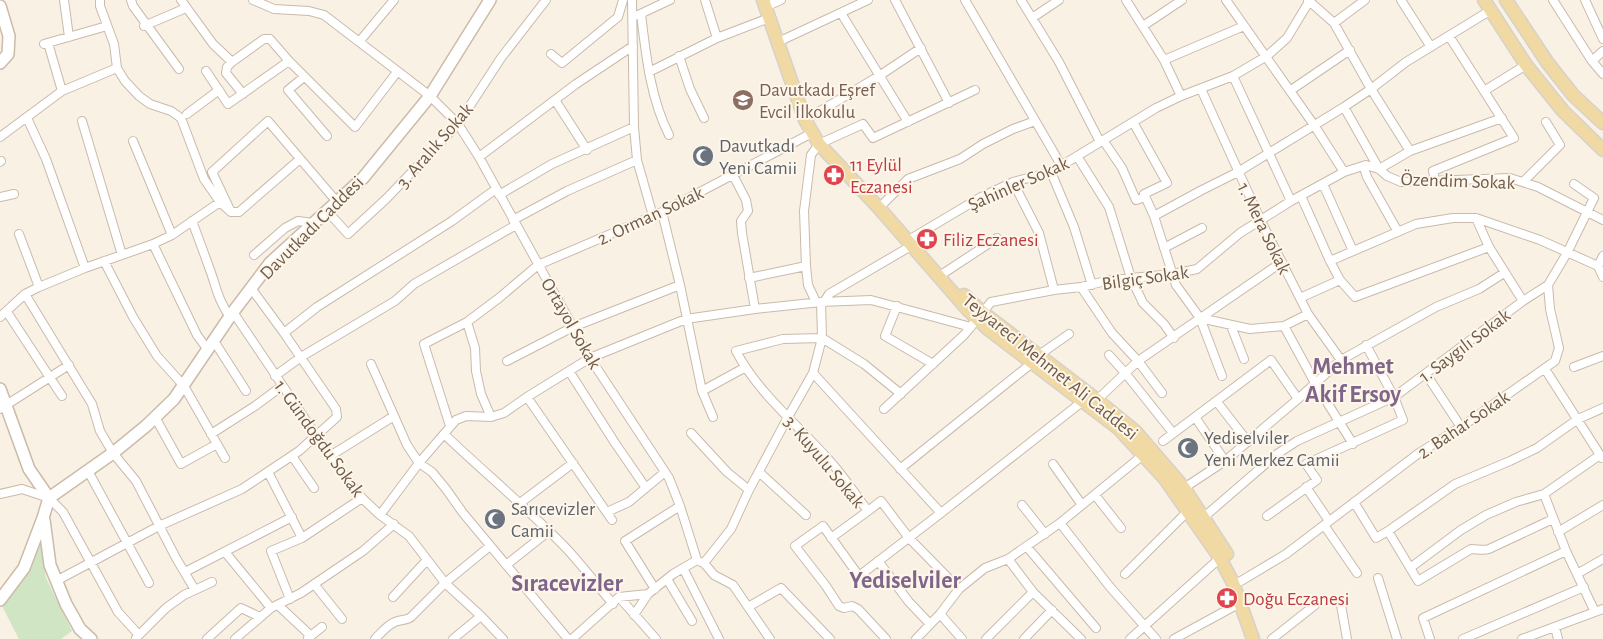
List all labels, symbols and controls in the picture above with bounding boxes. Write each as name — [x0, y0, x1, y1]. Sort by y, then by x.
place label: Davutkadı Eşref Evcil İlkokulu — [759, 81, 876, 122]
school or university icon: Davutkadı Eşref Evcil İlkokulu — [731, 88, 755, 112]
street label: 3. Aralık Sokak — [393, 100, 477, 192]
place label: Davutkadı Yeni Camii — [719, 137, 797, 178]
mosque icon: Davutkadı Yeni Camii — [691, 144, 715, 168]
street label: Şahinler Sokak — [965, 154, 1072, 215]
place label: 11 Eylül Eczanesi — [850, 156, 913, 197]
pharmacy icon: 11 Eylül Eczanesi — [822, 163, 846, 187]
street label: Özendim Sokak — [1400, 169, 1516, 193]
street label: Davutkadı Caddesi — [257, 173, 368, 284]
street label: 1. Mera Sokak — [1233, 180, 1294, 278]
street label: 2. Orman Sokak — [595, 183, 707, 249]
pharmacy icon: Filiz Eczanesi — [915, 227, 939, 251]
place label: Filiz Eczanesi — [943, 231, 1039, 250]
street label: Bilgiç Sokak — [1101, 263, 1190, 294]
street label: Ortayol Sokak — [537, 275, 604, 373]
street label: Teyyareci Mehmet Ali Caddesi — [959, 291, 1141, 444]
street label: 1. Saygılı Sokak — [1416, 306, 1514, 387]
district label: Mehmet Akif Ersoy — [1305, 355, 1401, 407]
street label: 1. Gündoğdu Sokak — [270, 377, 368, 501]
street label: 2. Bahar Sokak — [1414, 387, 1514, 463]
street label: 3. Kuyulu Sokak — [780, 412, 868, 512]
place label: Yediselviler Yeni Merkez Camii — [1204, 429, 1340, 470]
mosque icon: Yediselviler Yeni Merkez Camii — [1176, 436, 1200, 460]
place label: Sarıcevizler Camii — [511, 500, 595, 541]
mosque icon: Sarıcevizler Camii — [483, 507, 507, 531]
district label: Yediselviler — [849, 569, 961, 593]
district label: Sıracevizler — [511, 572, 623, 596]
pharmacy icon: Doğu Eczanesi — [1215, 586, 1239, 610]
place label: Doğu Eczanesi — [1243, 590, 1349, 609]

